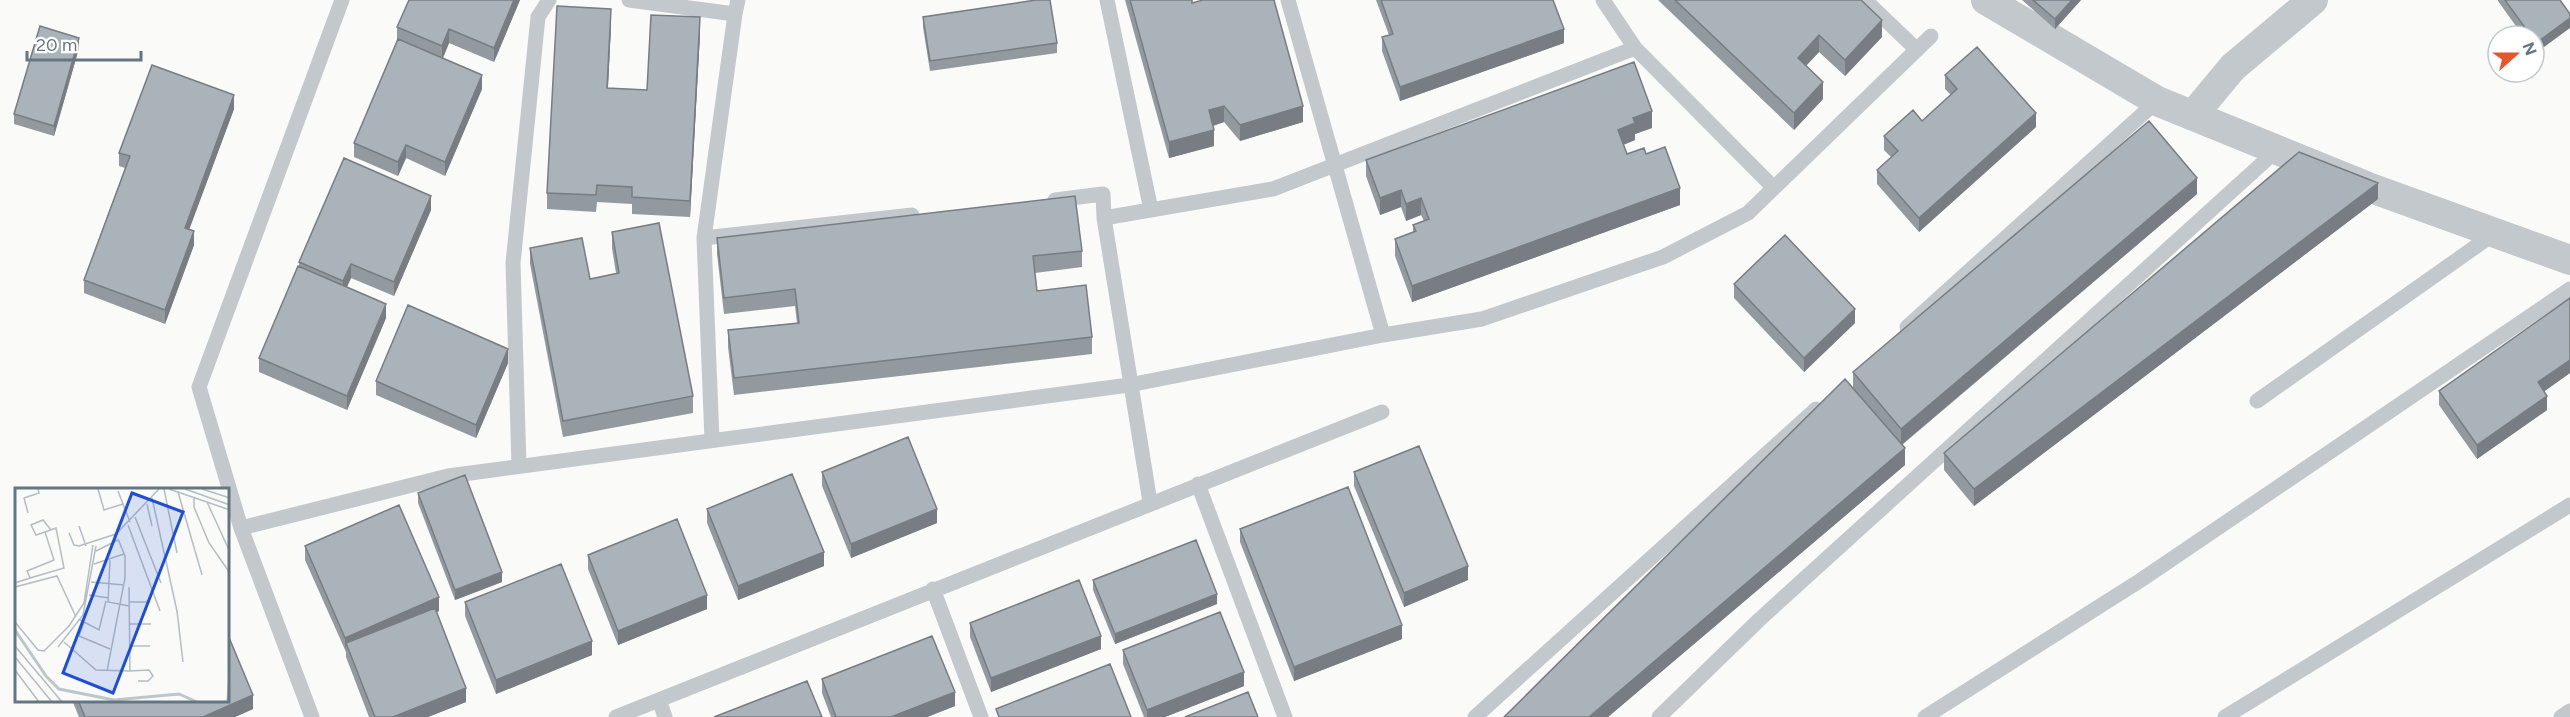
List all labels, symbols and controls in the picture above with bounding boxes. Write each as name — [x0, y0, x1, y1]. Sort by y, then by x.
scale bar — [27, 24, 141, 62]
north arrow — [2486, 24, 2546, 84]
text: 20 m — [36, 34, 77, 56]
text: N — [2518, 40, 2541, 58]
inset map — [15, 488, 230, 702]

